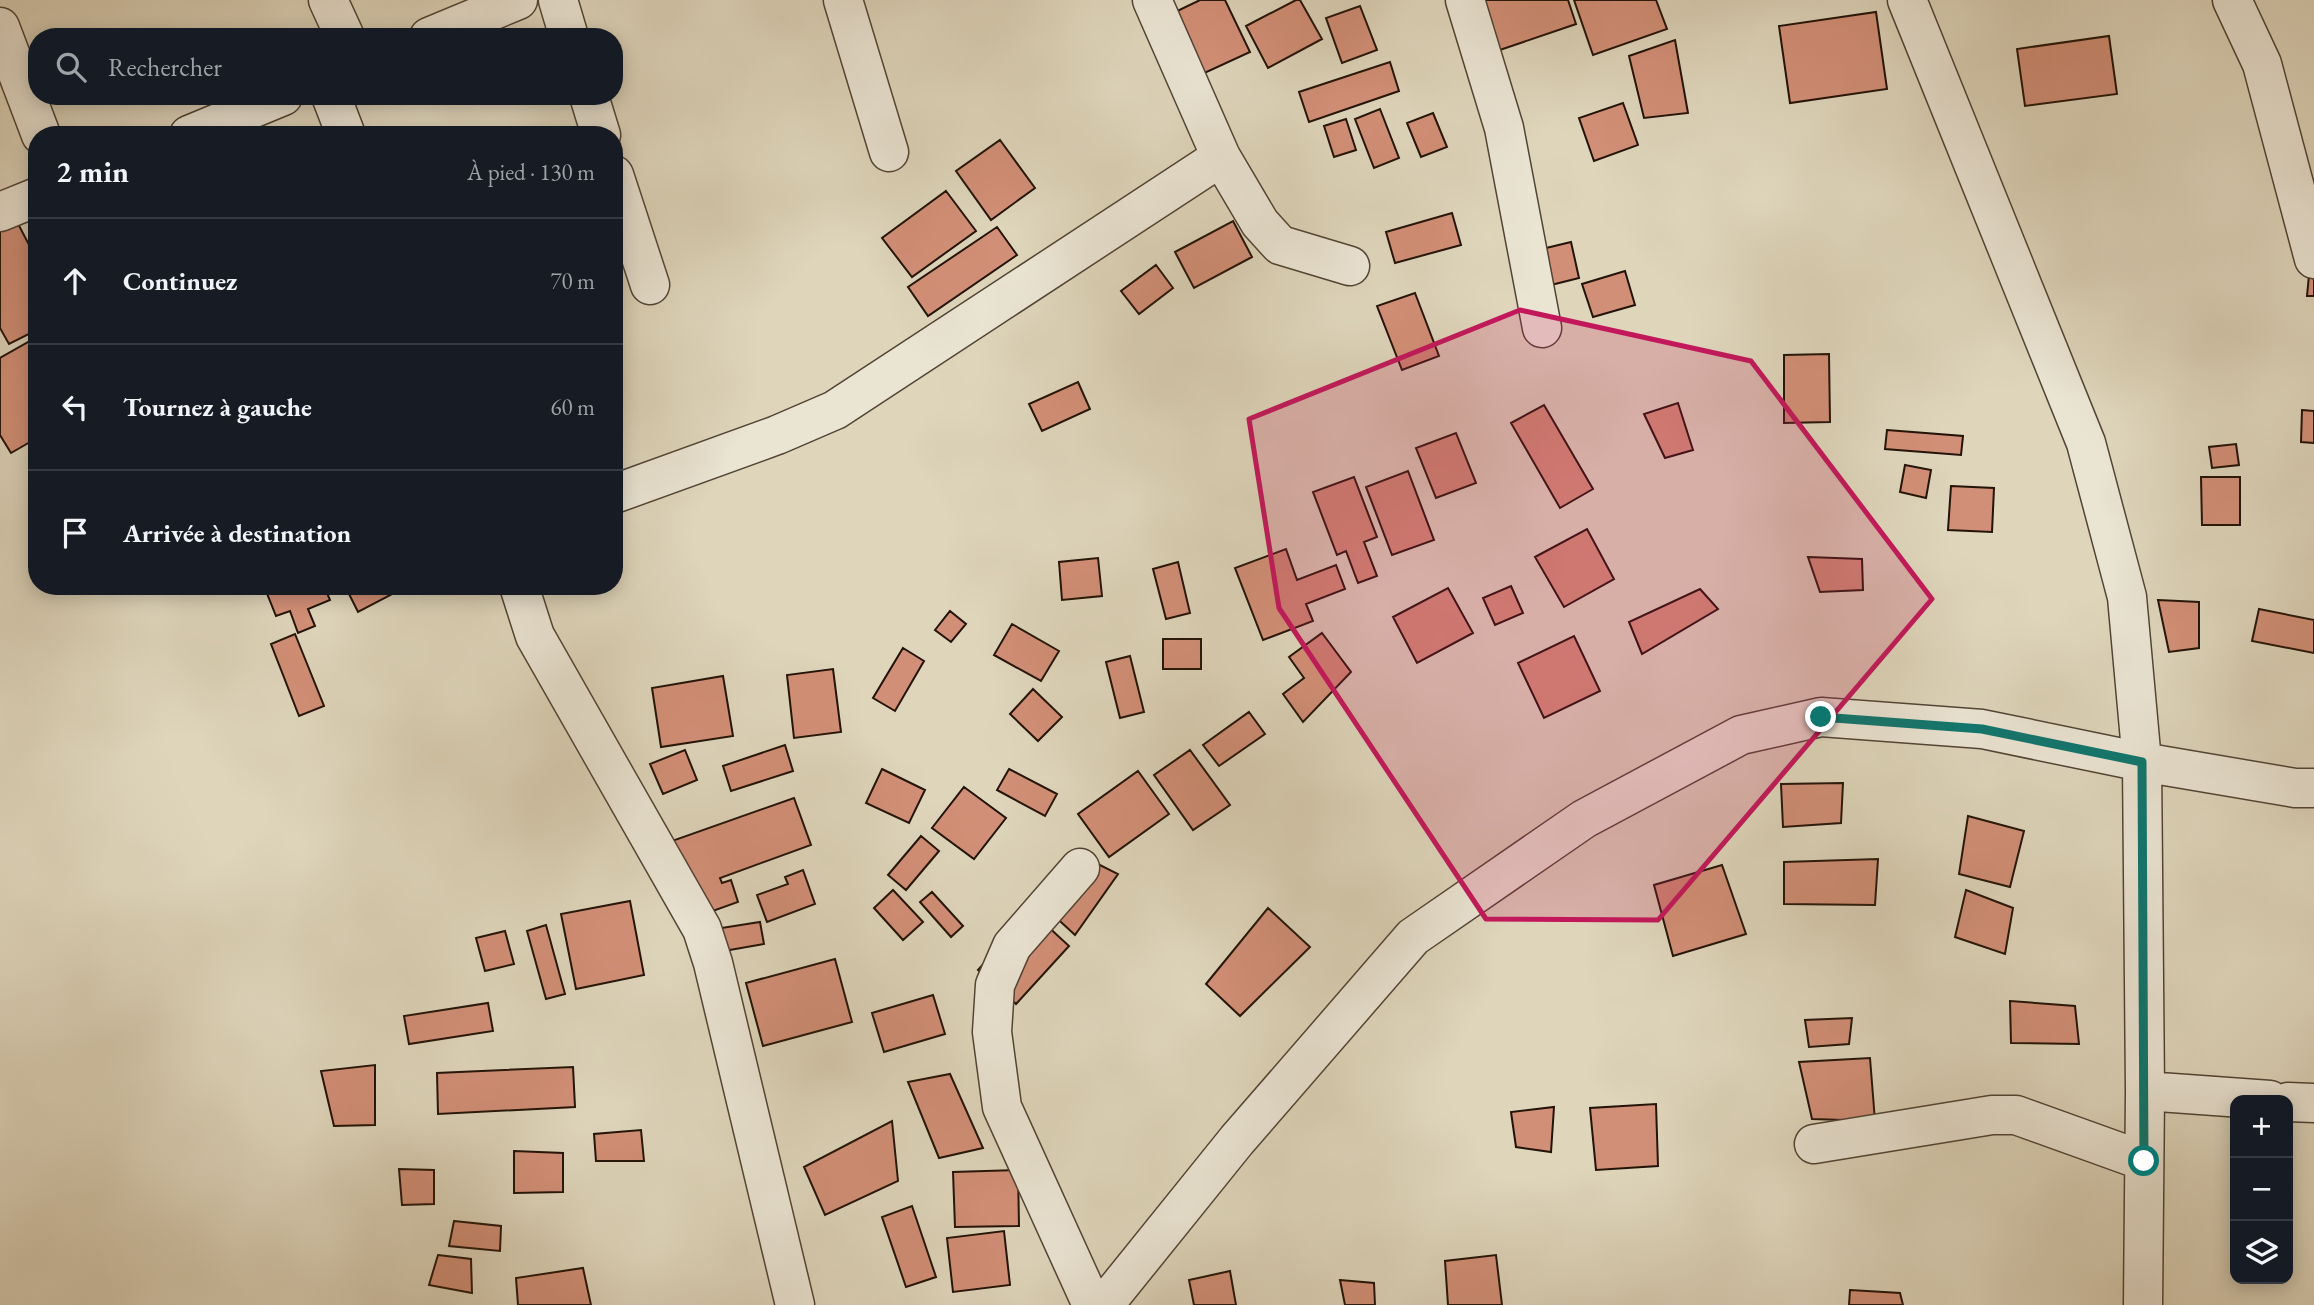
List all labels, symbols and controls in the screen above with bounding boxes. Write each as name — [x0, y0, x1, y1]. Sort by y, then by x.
search box — [28, 28, 623, 105]
icon: search — [52, 48, 90, 86]
text: Rechercher — [108, 50, 222, 84]
text: 2 min — [56, 152, 129, 191]
text: À pied · 130 m — [467, 157, 595, 187]
icon: ahead — [56, 262, 94, 300]
text: Continuez — [123, 264, 237, 298]
text: 70 m — [550, 266, 595, 296]
icon: left — [56, 388, 94, 426]
text: Tournez à gauche — [123, 390, 312, 424]
text: 60 m — [550, 392, 595, 422]
icon: arrive — [56, 514, 94, 552]
text: Arrivée à destination — [123, 516, 351, 550]
route end — [1805, 701, 1836, 732]
map controls — [2230, 1095, 2293, 1284]
button: + — [2230, 1095, 2293, 1158]
route start — [2128, 1145, 2159, 1176]
button: − — [2230, 1158, 2293, 1221]
button: layers — [2230, 1221, 2293, 1284]

